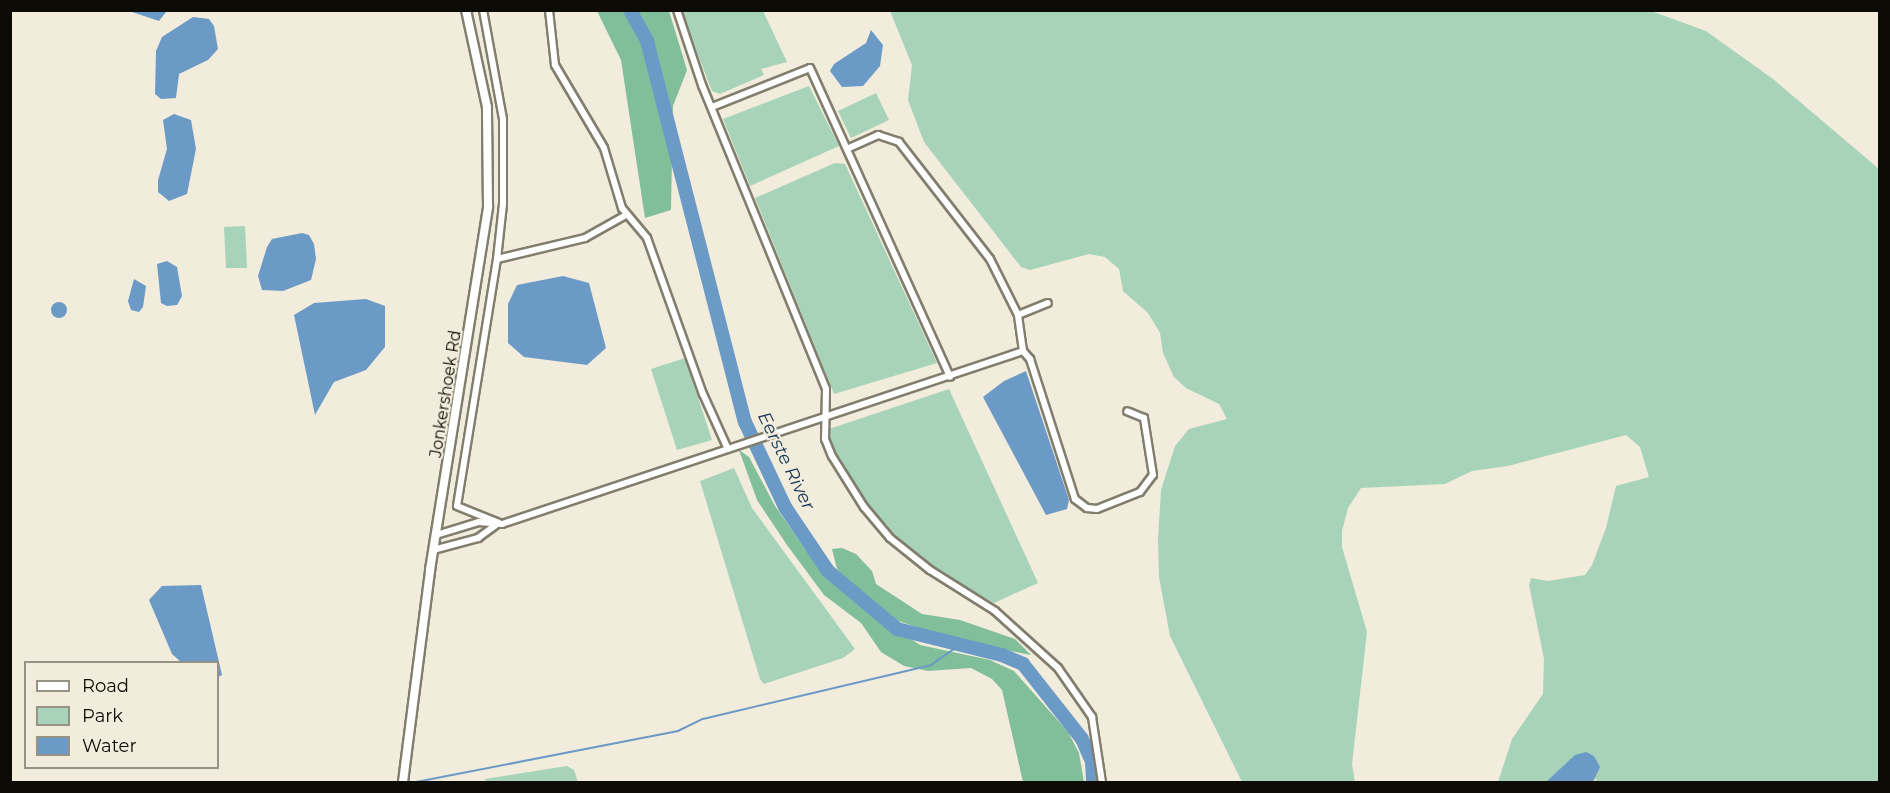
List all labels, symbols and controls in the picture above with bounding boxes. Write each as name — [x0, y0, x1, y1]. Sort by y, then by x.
street label: Jonkershoek Rd — [426, 329, 466, 459]
water label: Eerste River — [753, 408, 819, 514]
legend — [24, 661, 219, 769]
text: Road — [82, 675, 129, 697]
text: Park — [82, 705, 123, 727]
text: Water — [82, 735, 137, 757]

